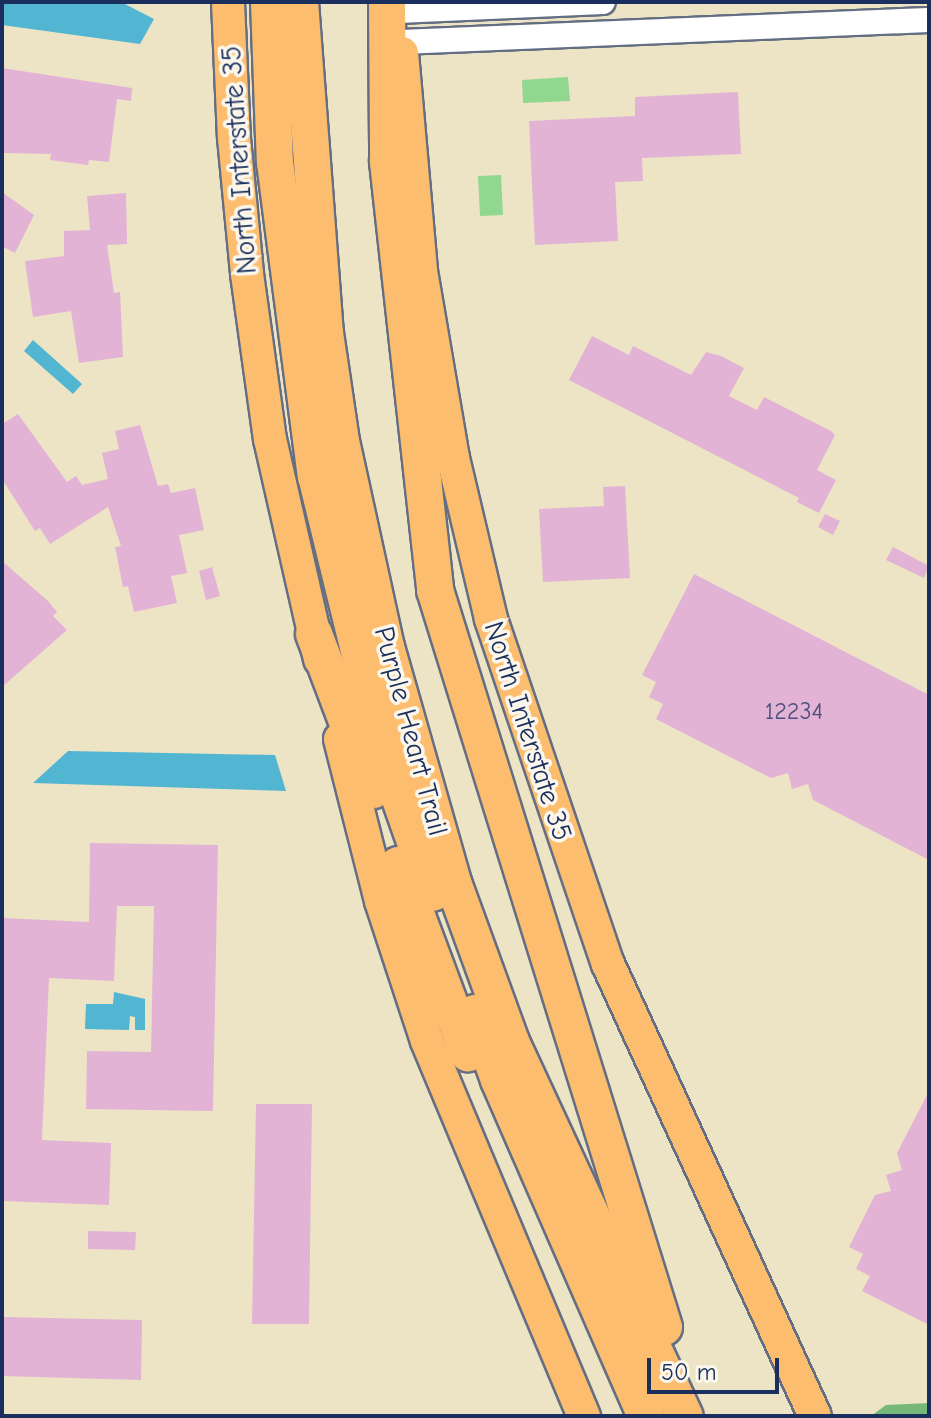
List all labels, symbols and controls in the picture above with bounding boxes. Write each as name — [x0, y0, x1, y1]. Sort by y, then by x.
street label: North Interstate 35 — [214, 45, 264, 275]
street label: North Interstate 35 — [477, 617, 579, 845]
street label: Purple Heart Trail — [367, 623, 455, 839]
house number: 12234 — [765, 698, 823, 726]
scale bar — [651, 1342, 783, 1392]
text: 50 m — [661, 1358, 717, 1386]

